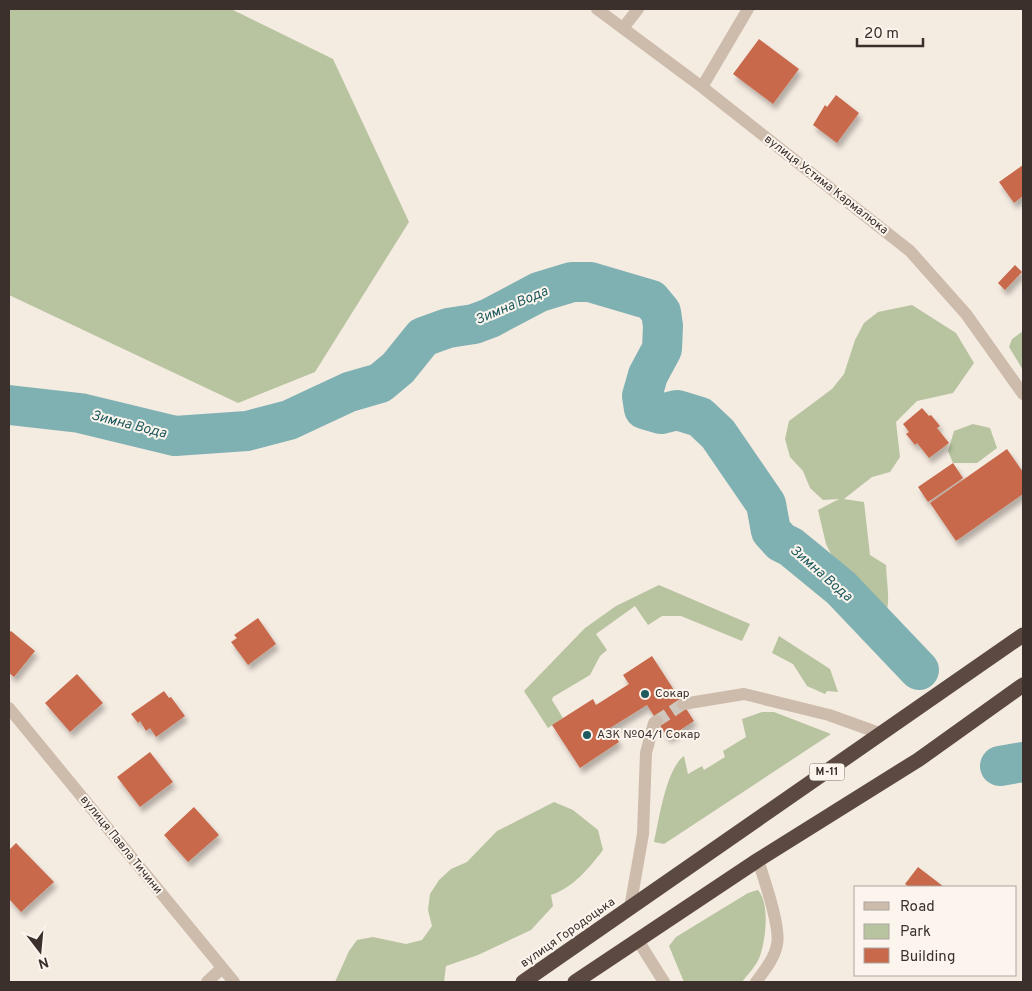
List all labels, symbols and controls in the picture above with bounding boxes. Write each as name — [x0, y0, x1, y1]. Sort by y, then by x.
scale bar — [857, 15, 923, 47]
text: 20 m — [864, 25, 899, 44]
street label: вулиця Устима Кармалюка — [761, 131, 891, 239]
water label: Зимна Вода — [473, 283, 551, 329]
water label: Зимна Вода — [90, 407, 169, 443]
water label: Зимна Вода — [786, 542, 856, 606]
place label: Сокар — [655, 686, 690, 702]
marker: Сокар — [639, 688, 651, 700]
place label: АЗК №04/1 Сокар — [597, 727, 700, 743]
marker: АЗК №04/1 Сокар — [581, 729, 593, 741]
road number: М-11 — [810, 764, 844, 780]
street label: вулиця Павла Тичини — [76, 792, 166, 898]
legend — [854, 886, 1017, 976]
street label: вулиця Городоцька — [518, 894, 618, 972]
text: Road — [900, 898, 935, 917]
text: Park — [900, 923, 931, 942]
north arrow — [15, 926, 65, 976]
text: Building — [900, 948, 955, 967]
text: N — [36, 952, 50, 972]

